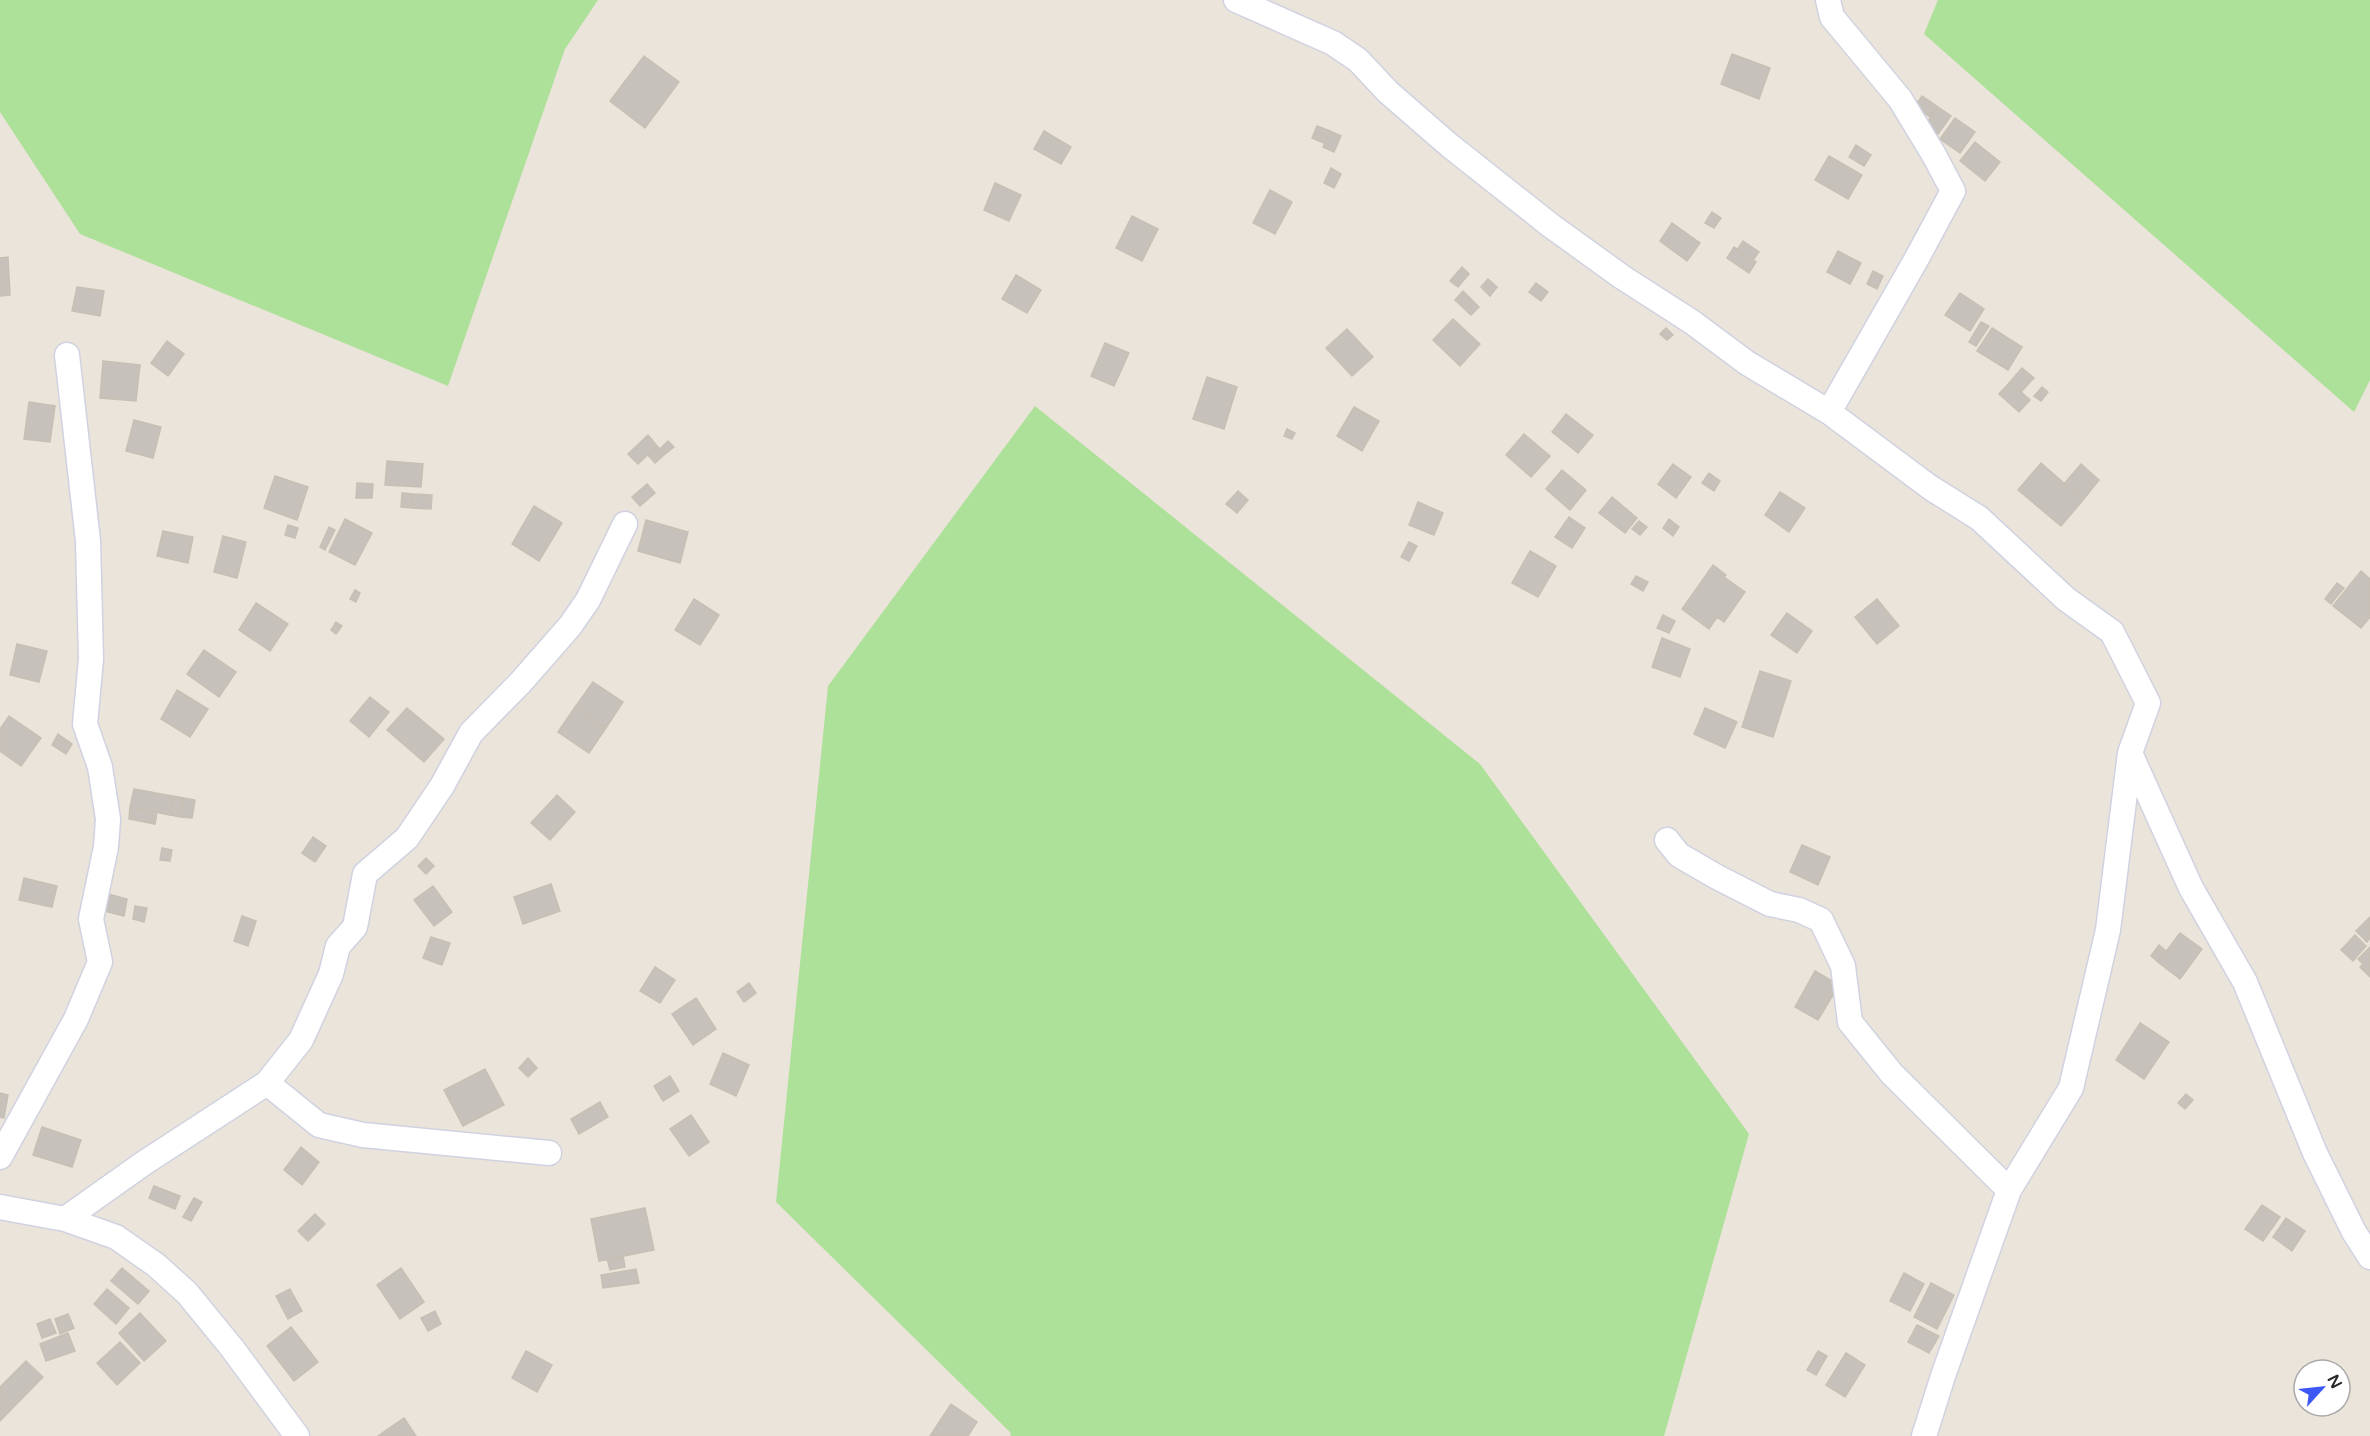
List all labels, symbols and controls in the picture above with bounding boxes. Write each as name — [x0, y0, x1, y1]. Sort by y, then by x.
north arrow — [2292, 1358, 2352, 1418]
text: N — [2323, 1371, 2346, 1392]

